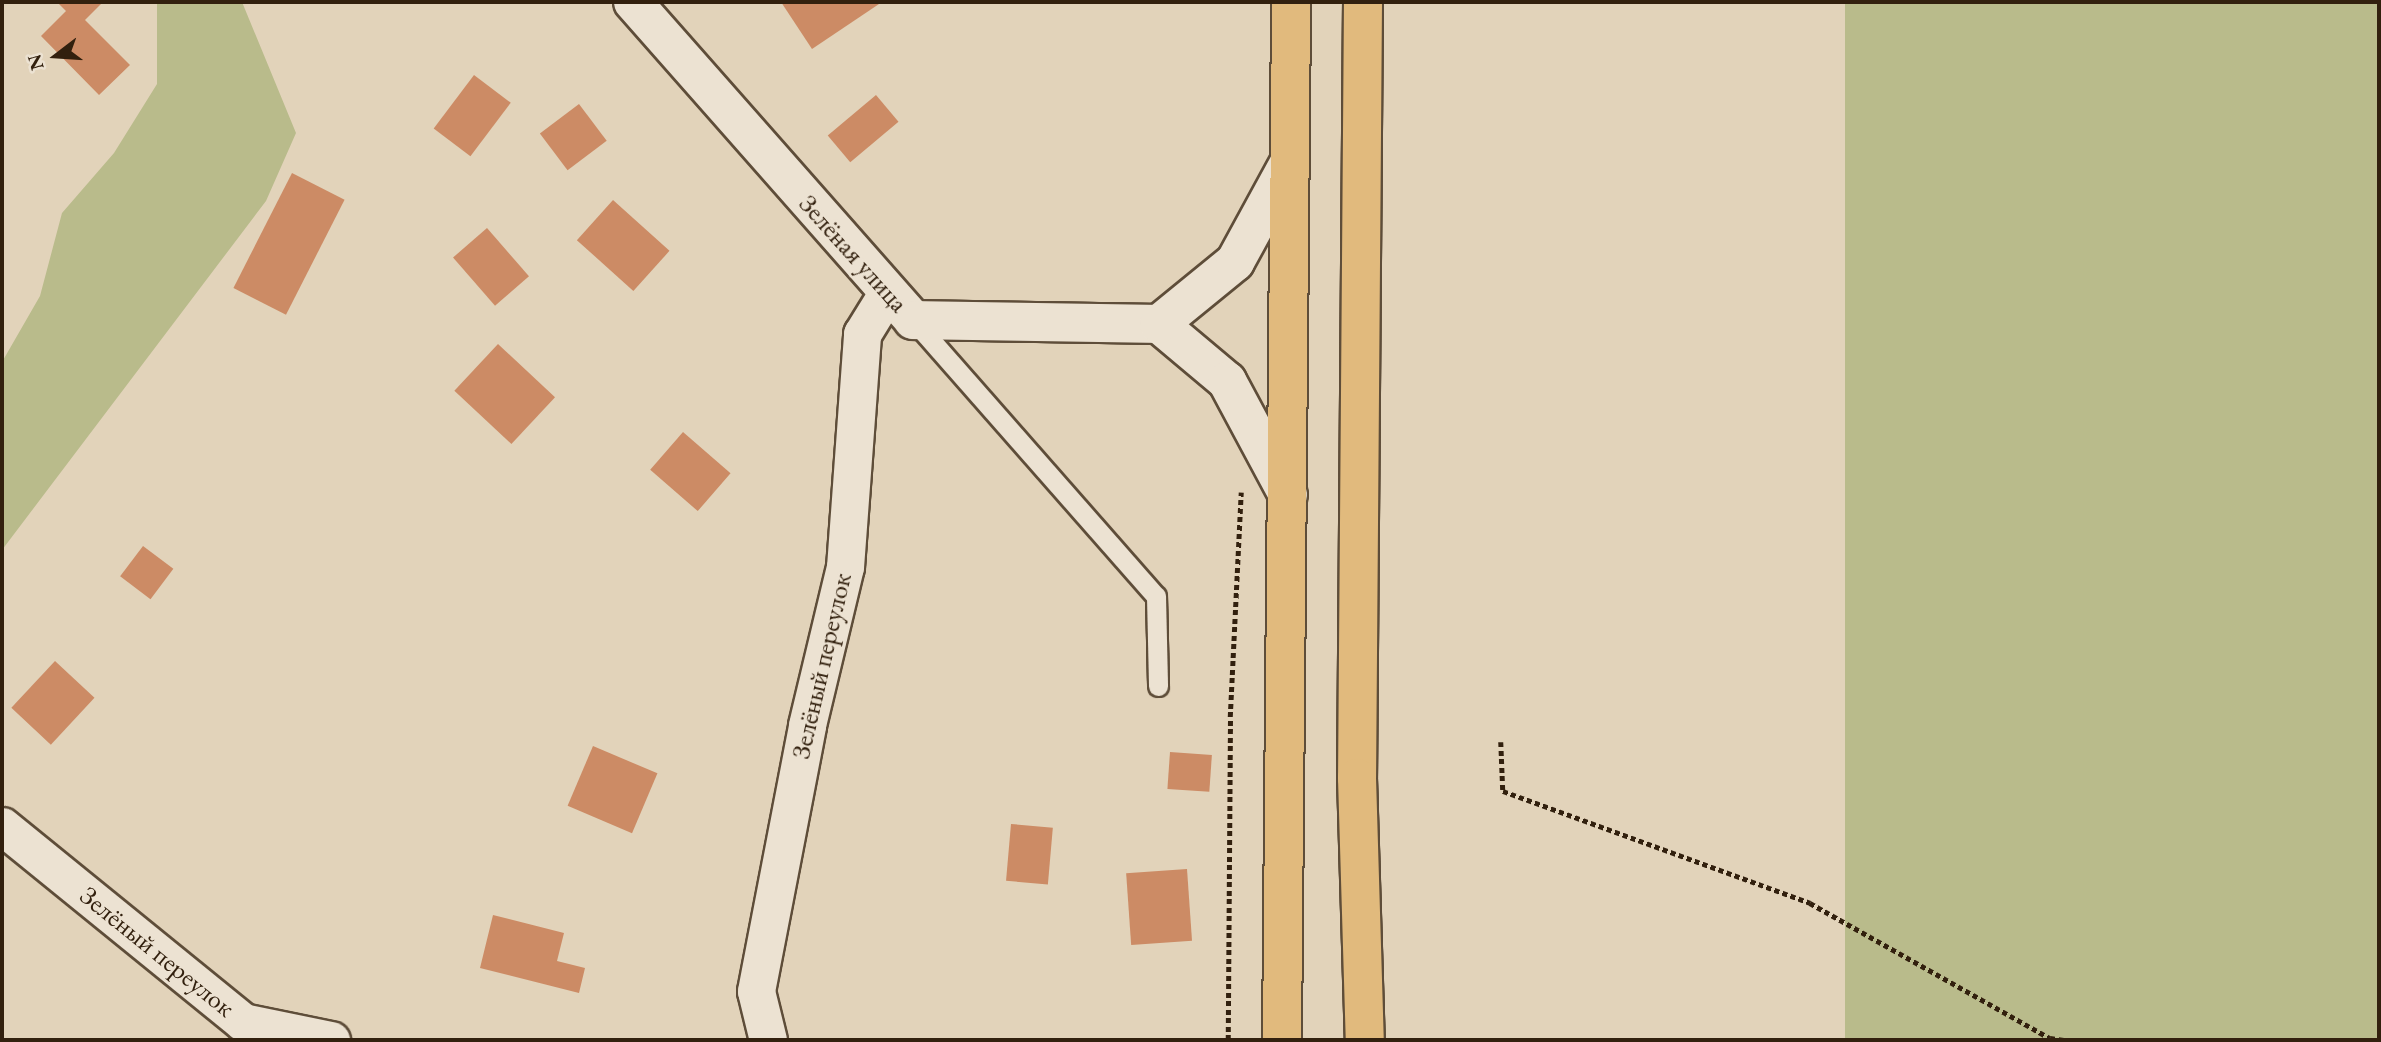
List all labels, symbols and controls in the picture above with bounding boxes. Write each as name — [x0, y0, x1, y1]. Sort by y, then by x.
north arrow — [21, 21, 91, 91]
text: N — [21, 51, 50, 73]
street label: Зелёная улица — [792, 189, 914, 319]
street label: Зелёный переулок — [785, 570, 859, 762]
street label: Зелёный переулок — [73, 880, 241, 1024]

